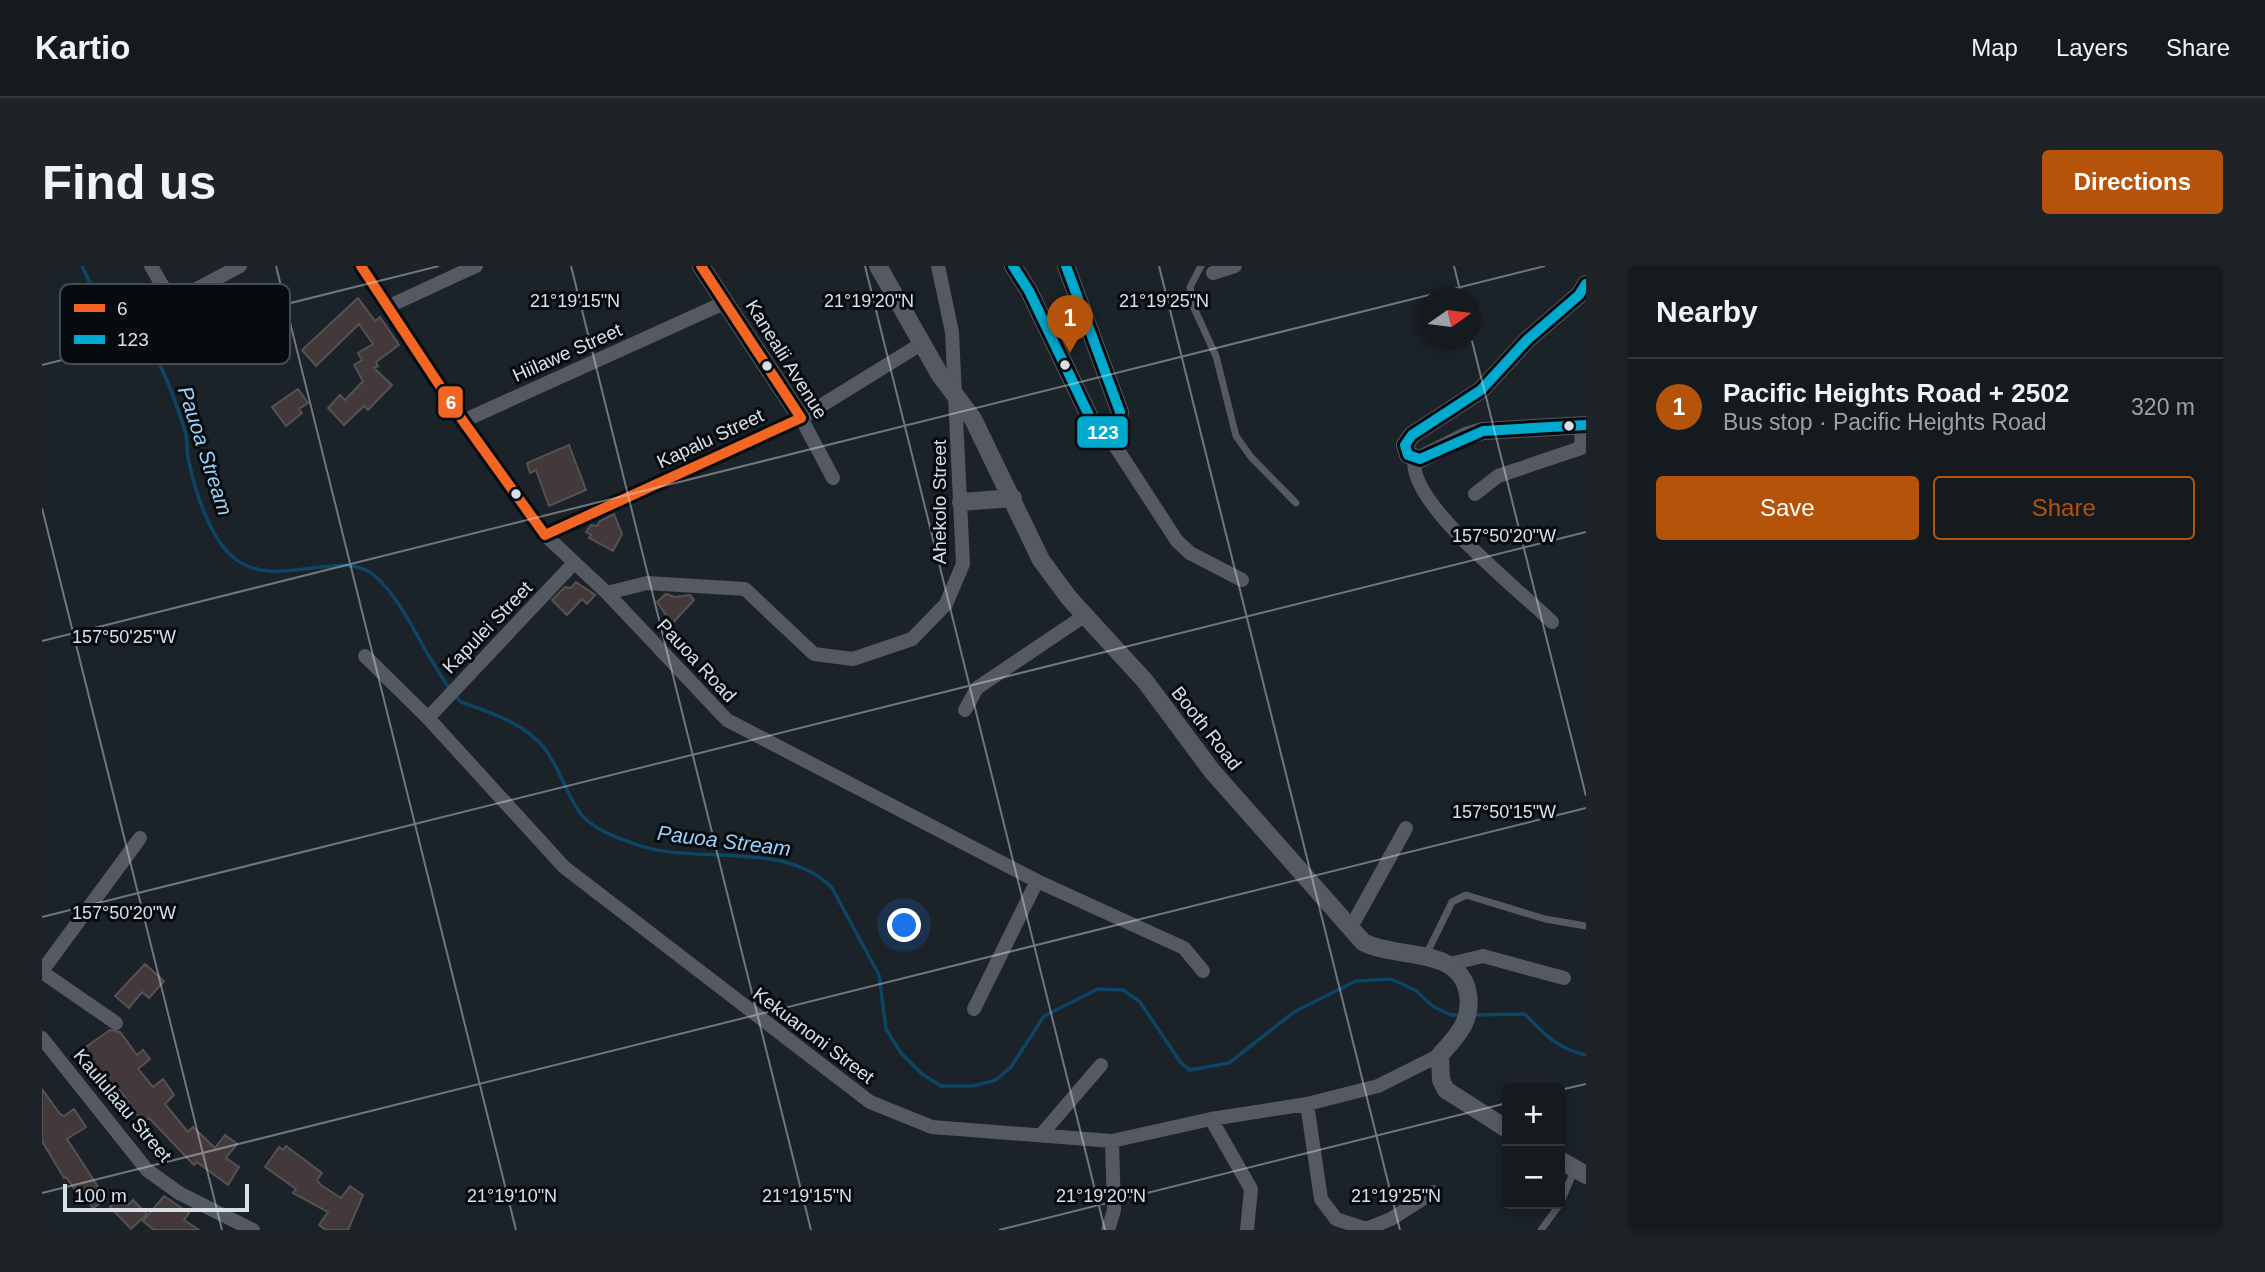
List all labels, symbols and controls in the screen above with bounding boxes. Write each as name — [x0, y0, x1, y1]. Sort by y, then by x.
text: Kartio — [35, 29, 130, 66]
text: Map — [1971, 34, 2018, 61]
text: Layers — [2056, 34, 2128, 61]
text: Share — [2166, 34, 2230, 61]
button: Directions — [2042, 150, 2223, 214]
text: Find us — [42, 155, 216, 209]
legend — [60, 284, 290, 364]
north arrow — [1418, 287, 1481, 350]
text: 21°19'15"N — [530, 291, 620, 311]
text: 21°19'20"N — [824, 291, 914, 311]
text: 21°19'25"N — [1119, 291, 1209, 311]
pin: 1 — [1047, 295, 1093, 353]
text: Nearby — [1656, 295, 1758, 328]
street label: Kanealii Avenue — [742, 296, 831, 422]
text: 6 — [117, 298, 128, 319]
street label: Hiilawe Street — [509, 319, 626, 386]
text: 123 — [117, 329, 149, 350]
unlabelled marker — [1058, 358, 1072, 372]
unlabelled marker — [760, 359, 774, 373]
text: Pacific Heights Road + 2502 — [1723, 378, 2069, 408]
water label: Pauoa Stream — [174, 383, 237, 518]
line badge: 6 — [437, 385, 464, 419]
text: 6 — [446, 392, 456, 413]
text: 1 — [1673, 394, 1685, 420]
text: 320 m — [2131, 394, 2195, 420]
street label: Kapalu Street — [654, 404, 767, 472]
text: Bus stop · Pacific Heights Road — [1723, 409, 2046, 435]
line badge: 123 — [1076, 415, 1129, 449]
unlabelled marker — [1562, 419, 1576, 433]
text: 123 — [1087, 422, 1119, 443]
street label: Ahekolo Street — [929, 439, 950, 564]
button: Save — [1656, 476, 1919, 540]
button: Share — [1933, 476, 2195, 540]
unlabelled marker — [509, 487, 523, 501]
text: 157°50'20"W — [1452, 526, 1556, 546]
street label: Kapulei Street — [438, 577, 537, 678]
street label: Pauoa Road — [653, 615, 740, 706]
text: 157°50'25"W — [72, 627, 176, 647]
street label: Booth Road — [1167, 682, 1246, 774]
text: 157°50'15"W — [1452, 802, 1556, 822]
water label: Pauoa Stream — [656, 821, 792, 860]
text: 157°50'20"W — [72, 903, 176, 923]
your location — [887, 908, 921, 942]
street label: Kekuanoni Street — [749, 983, 879, 1088]
street label: Kaululaau Street — [69, 1045, 176, 1166]
map controls — [1502, 1083, 1565, 1209]
button: + — [1502, 1083, 1565, 1146]
button: − — [1502, 1146, 1565, 1209]
scale bar — [63, 1181, 248, 1213]
text: 100 m — [74, 1185, 127, 1206]
text: 21°19'10"N — [467, 1186, 557, 1206]
text: 21°19'15"N — [762, 1186, 852, 1206]
text: 21°19'20"N — [1056, 1186, 1146, 1206]
text: 21°19'25"N — [1351, 1186, 1441, 1206]

